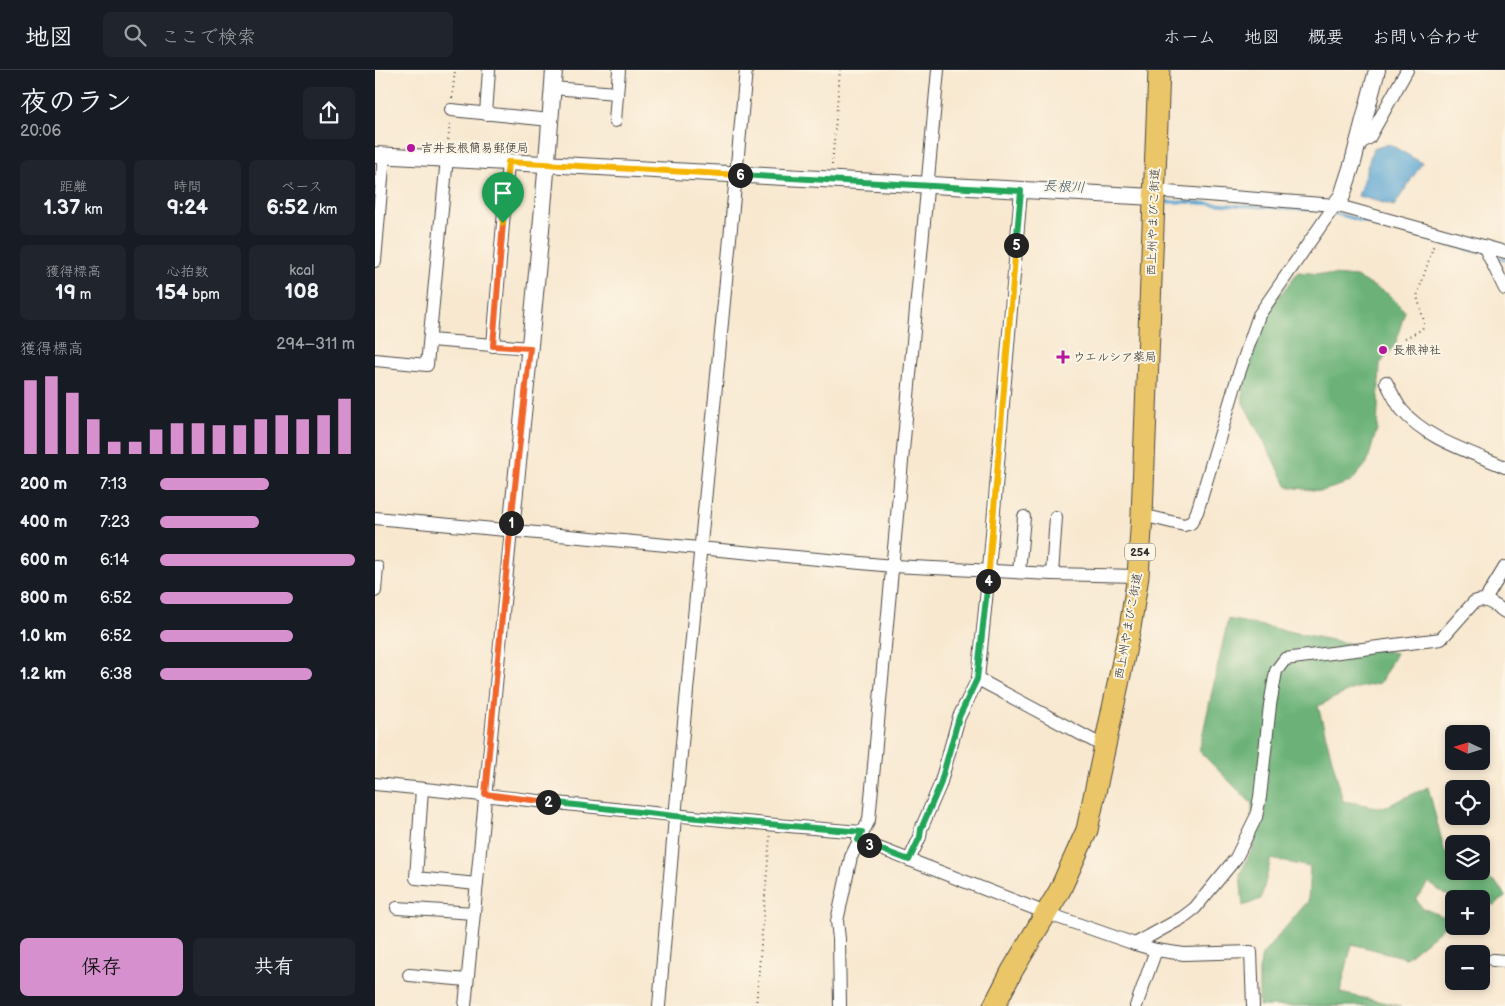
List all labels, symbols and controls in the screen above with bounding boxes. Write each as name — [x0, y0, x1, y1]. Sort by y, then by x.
search box — [103, 12, 453, 57]
icon: search — [121, 21, 149, 49]
text: 地図 — [25, 23, 73, 52]
text: ここで検索 — [161, 26, 256, 49]
text: ホーム — [1163, 27, 1216, 48]
text: 地図 — [1244, 27, 1280, 48]
text: 概要 — [1308, 27, 1344, 48]
text: お問い合わせ — [1372, 27, 1480, 48]
text: 夜のラン — [20, 86, 132, 119]
button: share — [303, 87, 355, 139]
text: 20:06 — [20, 122, 61, 141]
place label: 吉井長根簡易郵便局 — [421, 141, 529, 156]
marker: 吉井長根簡易郵便局 — [405, 142, 417, 154]
pin: 6 — [727, 162, 753, 188]
text: 6 — [736, 167, 745, 184]
street label: 西上州やまびこ街道 — [1144, 168, 1163, 276]
pin — [482, 172, 524, 223]
water label: 長根川 — [1043, 177, 1085, 196]
text: 距離 — [59, 178, 87, 195]
text: 時間 — [173, 178, 201, 195]
text: ペース — [281, 178, 322, 195]
icon: arrive — [489, 179, 517, 207]
text: 1.37 — [43, 195, 81, 220]
text: 9:24 — [167, 195, 208, 220]
text: 6:52 — [266, 195, 309, 220]
text: km — [81, 201, 103, 218]
text: /km — [309, 201, 337, 218]
pin: 5 — [1003, 232, 1029, 258]
text: 5 — [1012, 237, 1021, 254]
text: kcal — [289, 262, 314, 279]
text: 獲得標高 — [45, 263, 101, 280]
text: 心拍数 — [166, 263, 208, 280]
text: 108 — [285, 279, 319, 304]
text: 19 — [55, 280, 76, 305]
text: 154 — [155, 280, 188, 305]
text: m — [76, 286, 91, 303]
text: bpm — [188, 286, 220, 303]
text: 294–311 m — [276, 335, 355, 354]
text: 獲得標高 — [20, 340, 84, 359]
place label: 長根神社 — [1393, 343, 1441, 358]
marker: 長根神社 — [1377, 344, 1389, 356]
place label: ウエルシア薬局 — [1073, 350, 1157, 365]
marker: ウエルシア薬局 — [1057, 351, 1069, 363]
text: 200 m — [20, 475, 67, 494]
text: 7:13 — [100, 475, 127, 494]
pin: 1 — [499, 510, 523, 536]
text: 400 m — [20, 513, 67, 532]
text: 7:23 — [100, 513, 130, 532]
text: 1 — [509, 515, 514, 532]
road number: 254 — [1125, 544, 1155, 561]
text: 600 m — [20, 551, 68, 570]
text: 6:14 — [100, 551, 129, 570]
pin: 4 — [975, 568, 1001, 594]
street label: 西上州やまびこ街道 — [1112, 572, 1145, 681]
text: 4 — [984, 573, 993, 590]
text: 800 m — [20, 589, 68, 608]
text: 6:52 — [100, 589, 132, 608]
text: 1.0 km — [20, 627, 67, 646]
text: 6:52 — [100, 627, 132, 646]
text: 1.2 km — [20, 665, 66, 684]
text: 6:38 — [100, 665, 132, 684]
north arrow — [1445, 725, 1490, 770]
map controls — [1445, 725, 1490, 990]
button: locate — [1445, 780, 1490, 825]
pin: 2 — [535, 790, 561, 814]
text: 2 — [544, 794, 553, 811]
pin: 3 — [857, 832, 881, 858]
button: layers — [1445, 835, 1490, 880]
text: 3 — [865, 837, 874, 854]
button: + — [1445, 890, 1490, 935]
button: 保存 — [20, 938, 183, 996]
button: 共有 — [193, 938, 355, 996]
button: − — [1445, 945, 1490, 990]

